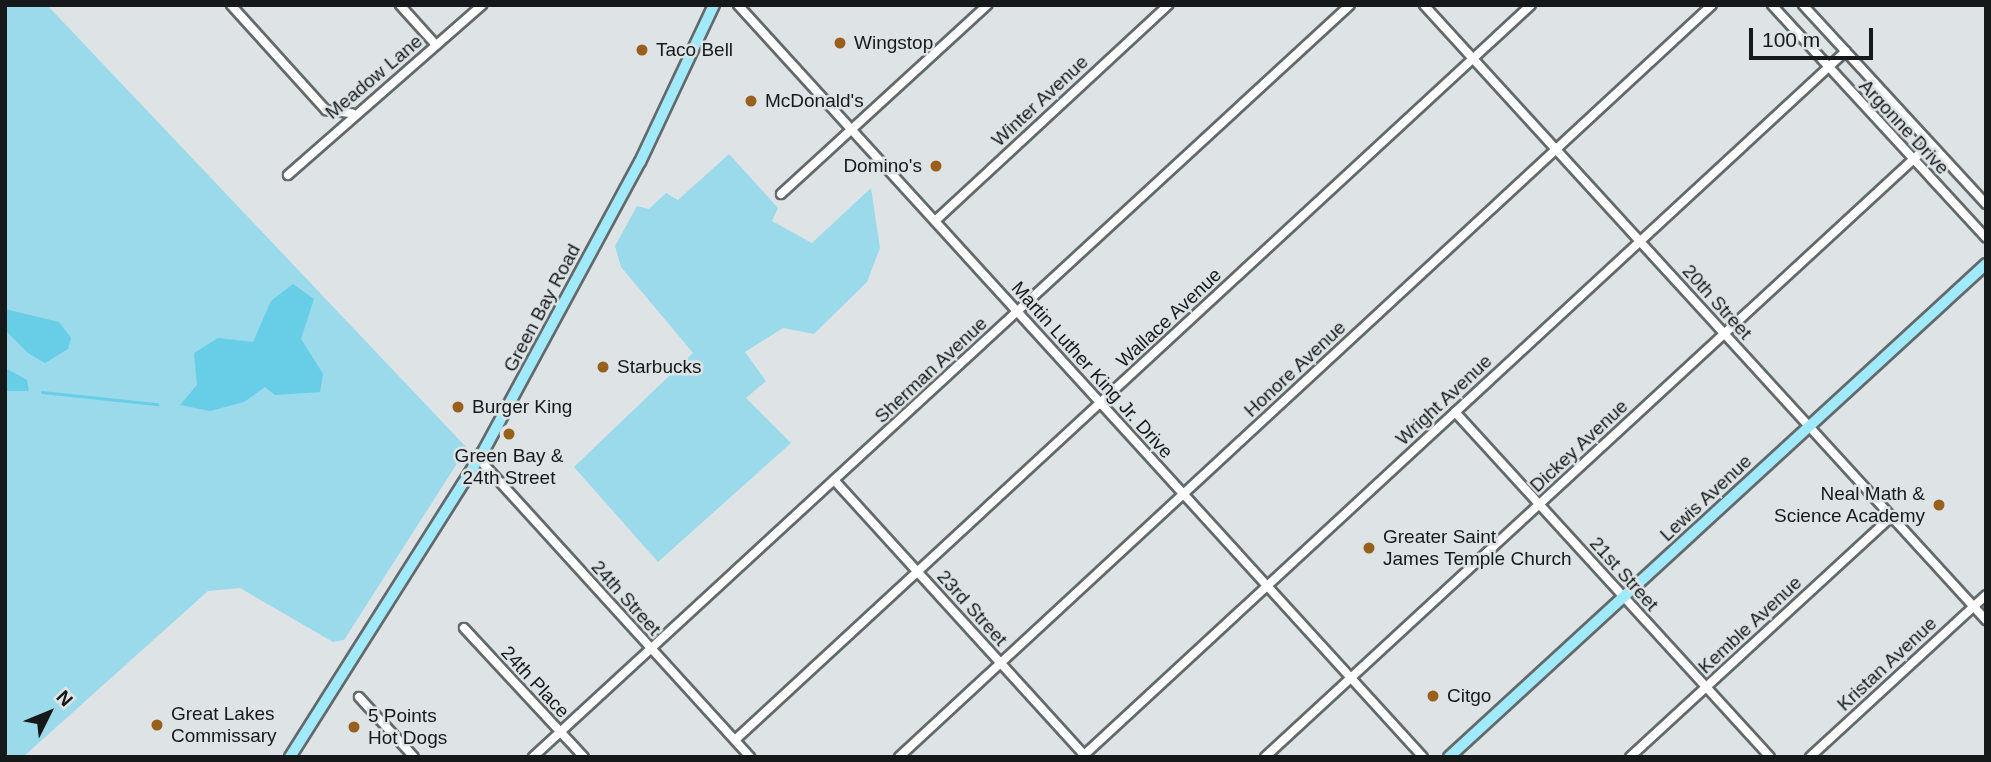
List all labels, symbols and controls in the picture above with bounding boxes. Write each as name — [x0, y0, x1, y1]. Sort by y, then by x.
scale bar — [1753, 14, 1877, 58]
text: 100 m — [1762, 28, 1820, 51]
street label: Meadow Lane — [321, 30, 427, 124]
place label: Wingstop — [854, 32, 933, 54]
marker: Wingstop — [832, 35, 848, 51]
place label: Taco Bell — [656, 39, 733, 61]
marker: Taco Bell — [634, 42, 650, 58]
street label: Winter Avenue — [987, 50, 1093, 152]
street label: Argonne Drive — [1854, 75, 1954, 179]
place label: McDonald's — [765, 90, 864, 112]
marker: McDonald's — [743, 93, 759, 109]
place label: Domino's — [843, 155, 922, 177]
marker: Domino's — [928, 158, 944, 174]
street label: Green Bay Road — [499, 240, 585, 376]
street label: 20th Street — [1677, 260, 1757, 344]
street label: Wallace Avenue — [1111, 263, 1227, 373]
street label: Martin Luther King Jr. Drive — [1007, 277, 1177, 463]
street label: Sherman Avenue — [870, 312, 992, 428]
street label: Honore Avenue — [1239, 316, 1351, 422]
street label: Wright Avenue — [1391, 349, 1497, 451]
place label: Starbucks — [617, 356, 701, 378]
marker: Starbucks — [595, 359, 611, 375]
street label: Dickey Avenue — [1525, 395, 1633, 497]
place label: Burger King — [472, 396, 572, 418]
marker: Burger King — [450, 399, 466, 415]
marker: Green Bay & 24th Street — [501, 426, 517, 442]
place label: Green Bay & 24th Street — [455, 445, 563, 489]
street label: Lewis Avenue — [1655, 449, 1757, 547]
place label: Neal Math & Science Academy — [1773, 483, 1925, 527]
marker: Neal Math & Science Academy — [1931, 497, 1947, 513]
place label: Greater Saint James Temple Church — [1383, 526, 1572, 570]
street label: 21st Street — [1585, 532, 1663, 616]
marker: Greater Saint James Temple Church — [1361, 540, 1377, 556]
street label: 24th Street — [586, 556, 666, 640]
street label: 23rd Street — [932, 565, 1012, 651]
street label: Kemble Avenue — [1693, 571, 1807, 679]
street label: Kristan Avenue — [1832, 612, 1942, 716]
street label: 24th Place — [496, 641, 574, 723]
north arrow — [14, 678, 84, 748]
place label: Citgo — [1447, 685, 1491, 707]
text: N — [52, 686, 77, 711]
marker: Citgo — [1425, 688, 1441, 704]
place label: Great Lakes Commissary — [171, 703, 277, 747]
place label: 5 Points Hot Dogs — [368, 705, 447, 749]
marker: Great Lakes Commissary — [149, 717, 165, 733]
marker: 5 Points Hot Dogs — [346, 719, 362, 735]

